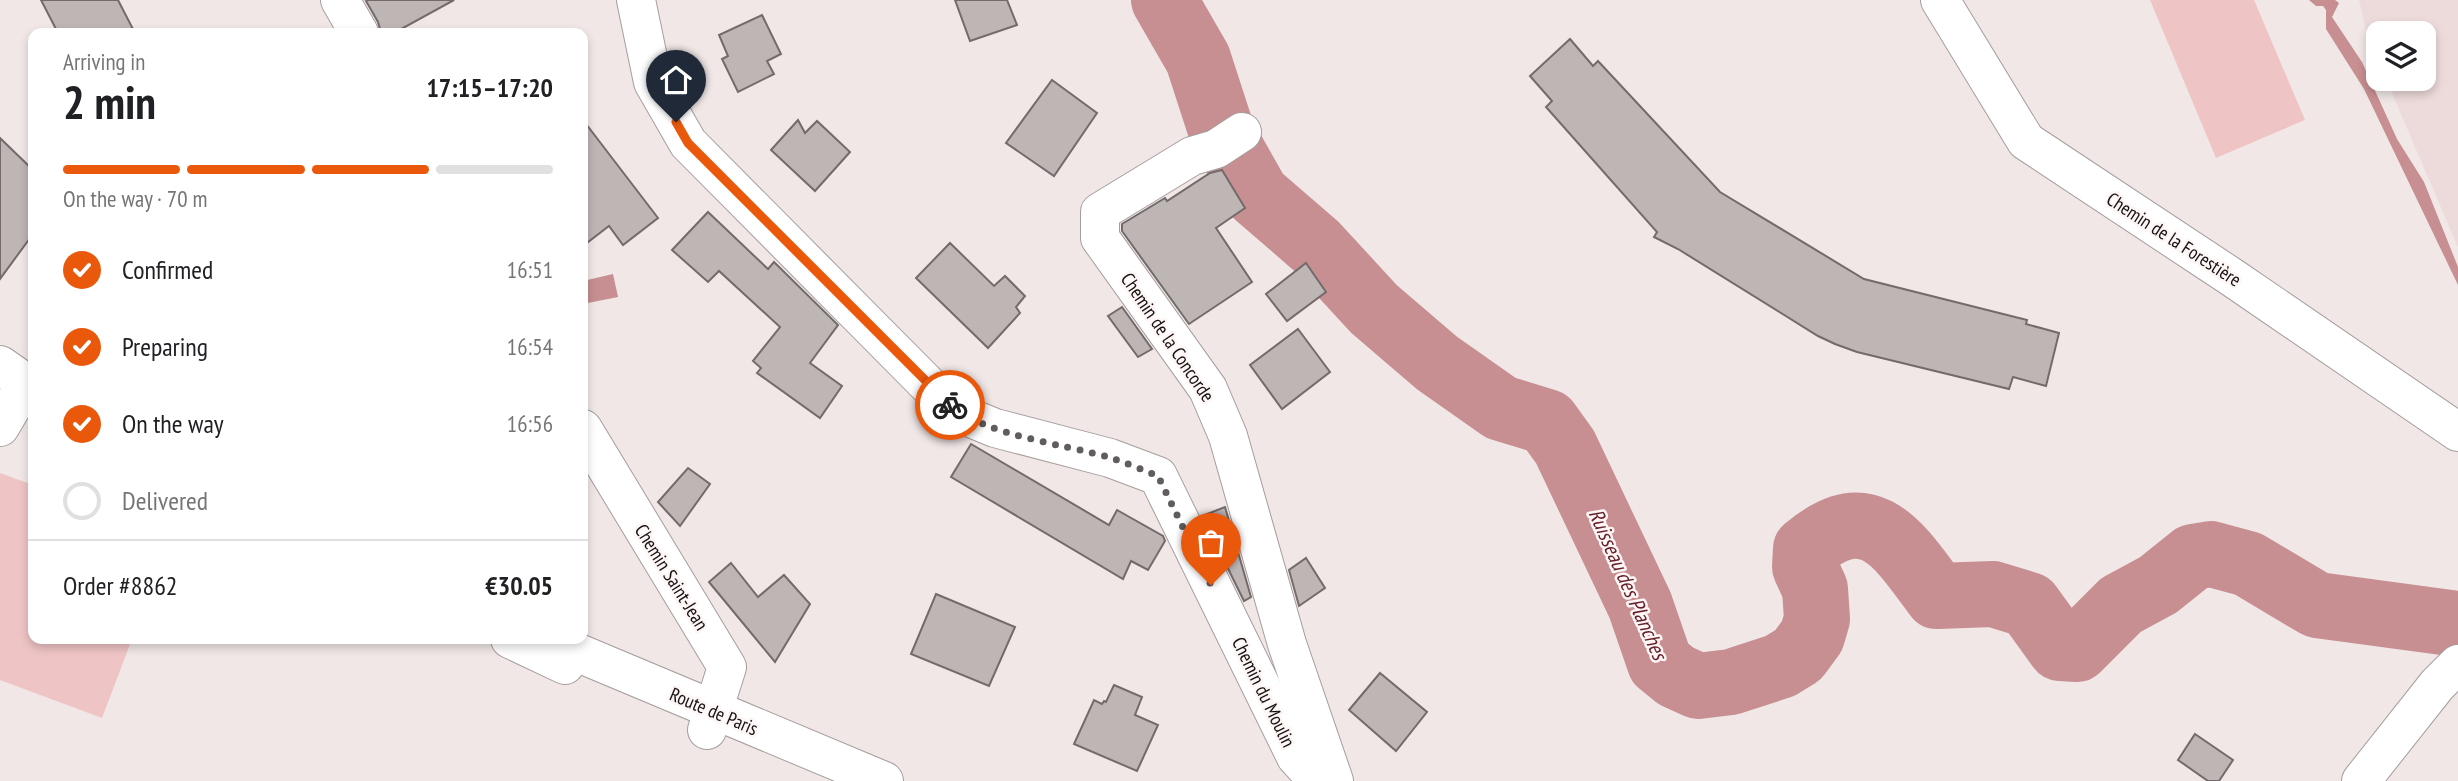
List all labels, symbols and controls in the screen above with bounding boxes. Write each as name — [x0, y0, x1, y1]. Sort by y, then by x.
map controls — [2366, 21, 2436, 91]
button: layers — [2366, 21, 2436, 91]
text: Arriving in — [63, 47, 145, 76]
pin — [646, 50, 706, 122]
icon: home — [657, 61, 695, 99]
text: 17:15–17:20 — [426, 71, 553, 104]
text: 2 min — [63, 72, 156, 132]
text: On the way · 70 m — [63, 184, 207, 213]
street label: Chemin de la Forestière — [2102, 187, 2246, 292]
icon: check — [63, 251, 101, 289]
text: Confirmed — [122, 253, 213, 286]
text: 16:51 — [507, 255, 553, 284]
street label: Chemin de la Concorde — [1116, 268, 1220, 406]
icon: check — [63, 328, 101, 366]
text: Preparing — [122, 330, 208, 363]
text: 16:54 — [507, 332, 553, 361]
courier — [915, 370, 985, 440]
icon: bike — [931, 386, 969, 424]
icon: check — [63, 405, 101, 443]
text: On the way — [122, 407, 224, 440]
text: 16:56 — [507, 409, 553, 438]
text: Delivered — [122, 484, 208, 517]
water label: Ruisseau des Planches — [1583, 504, 1674, 665]
pin — [1181, 513, 1241, 585]
street label: Chemin Saint-Jean — [630, 519, 714, 635]
icon: bag — [1192, 524, 1230, 562]
text: Order #8862 — [63, 569, 178, 602]
text: €30.05 — [485, 569, 553, 602]
street label: Chemin du Moulin — [1227, 633, 1301, 751]
street label: Route de Paris — [666, 682, 762, 740]

